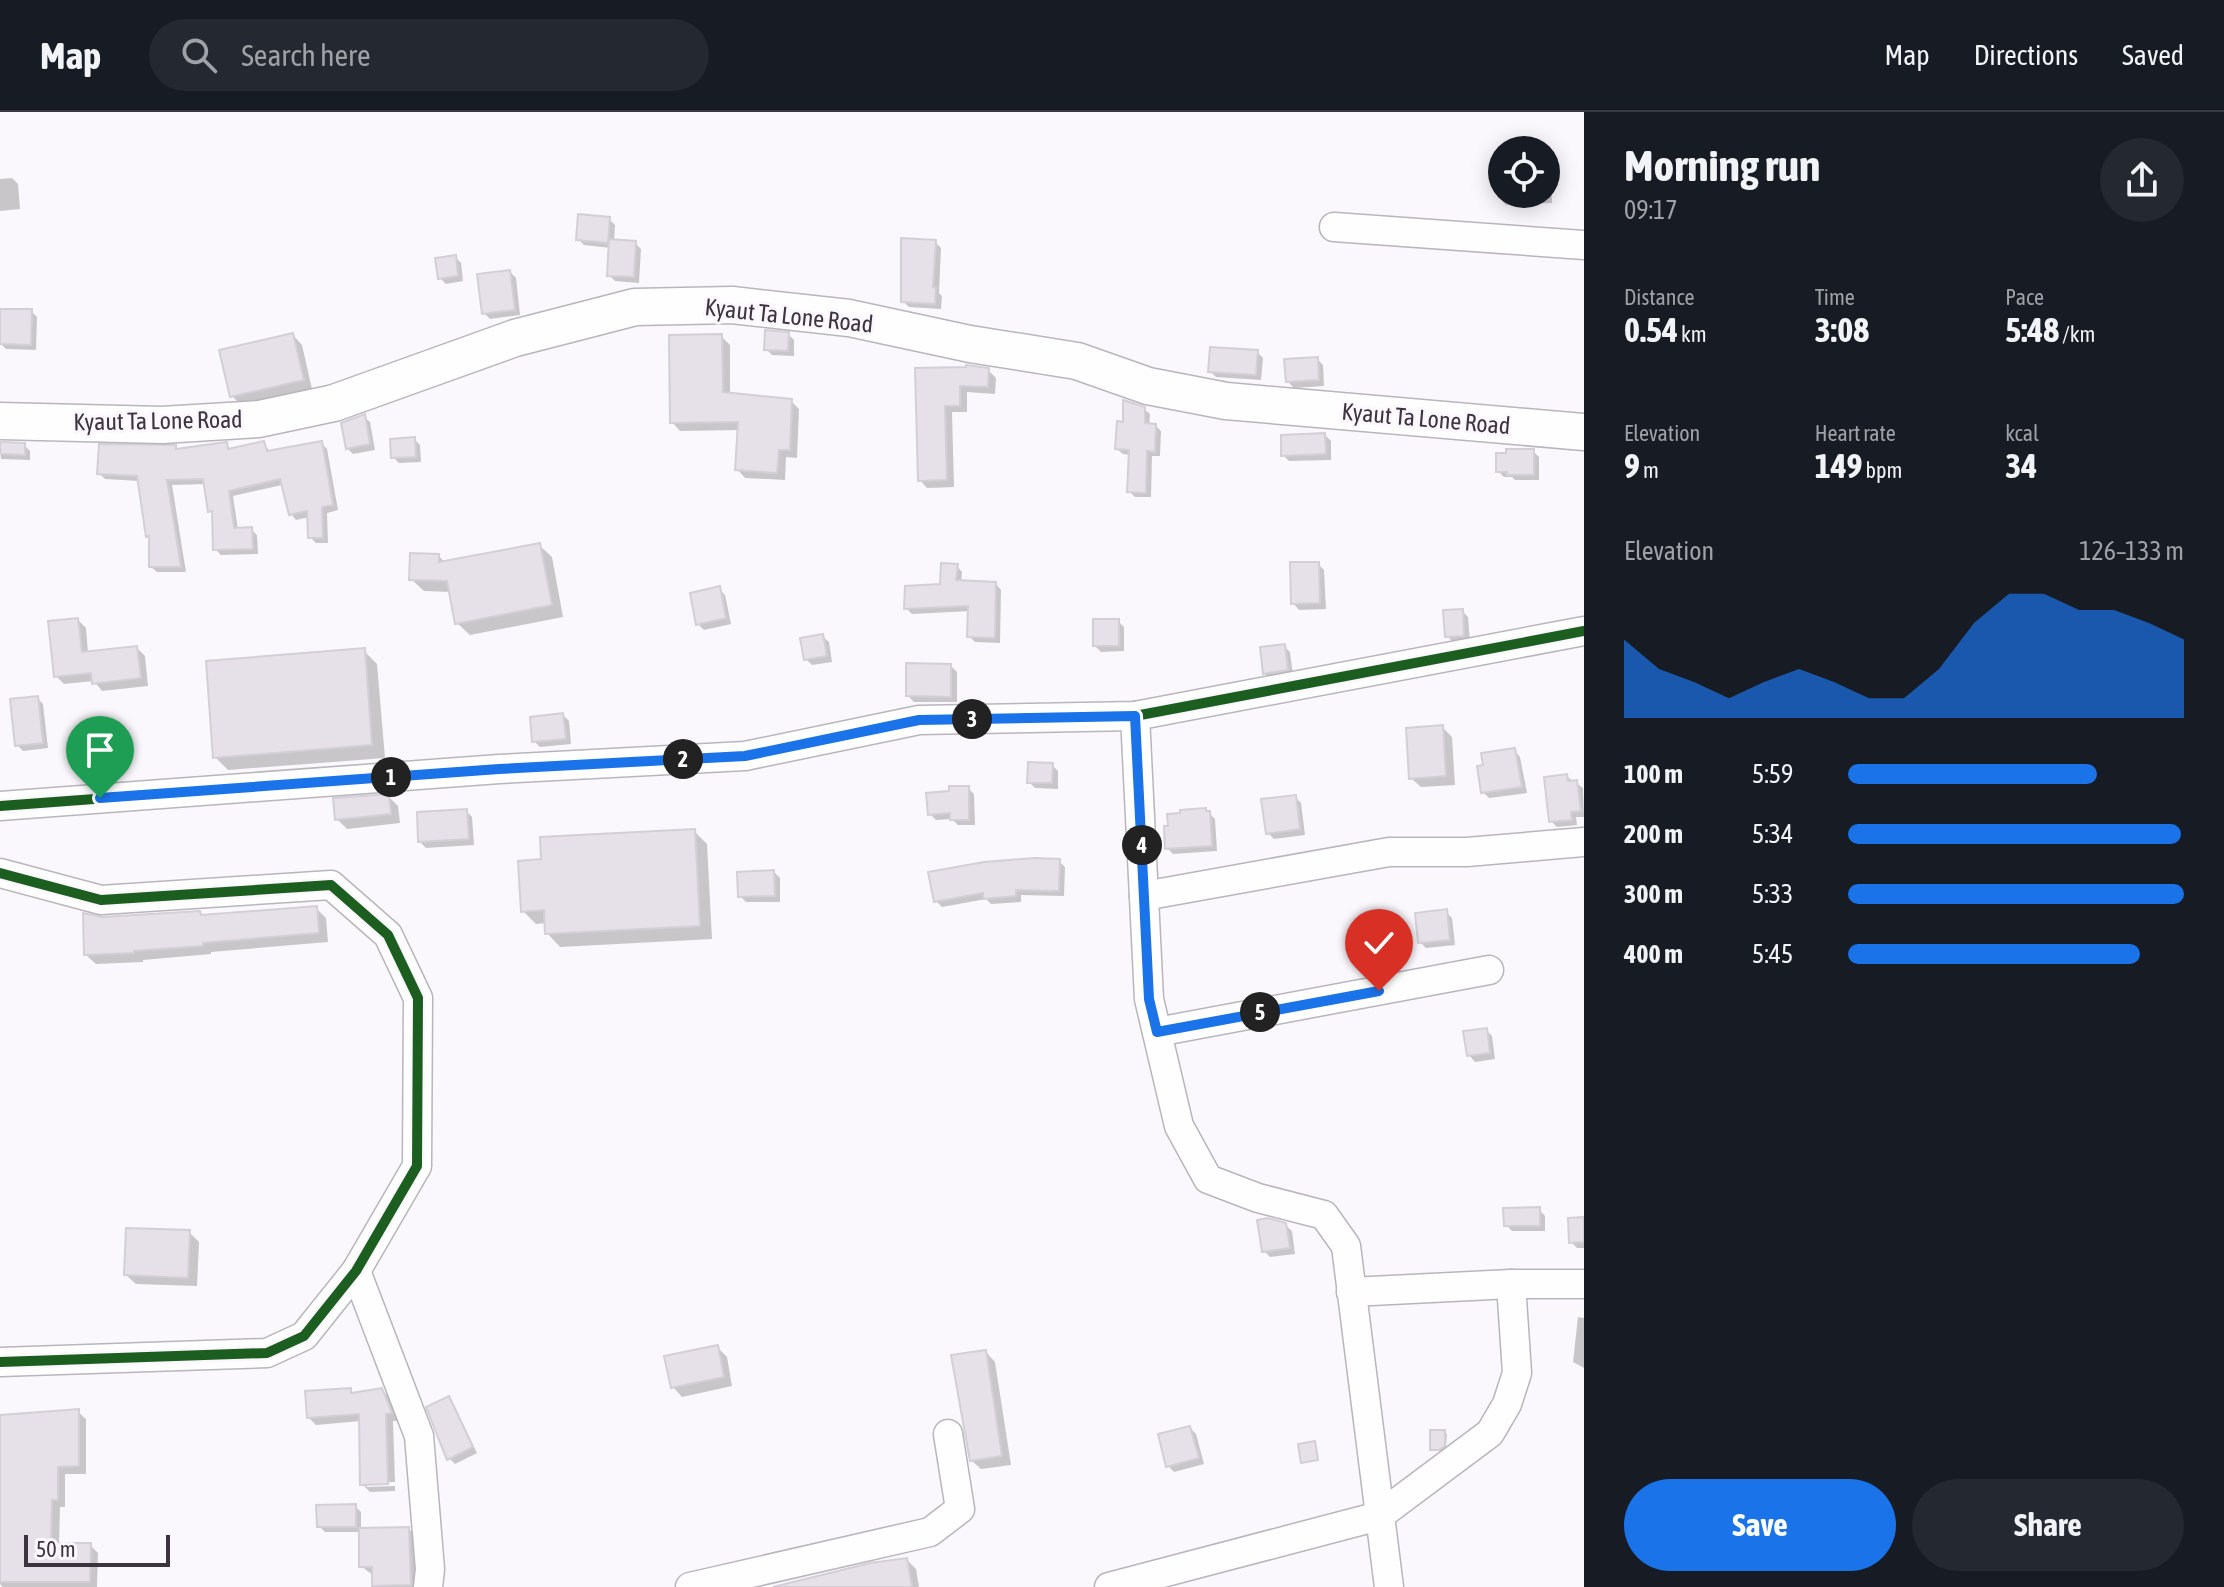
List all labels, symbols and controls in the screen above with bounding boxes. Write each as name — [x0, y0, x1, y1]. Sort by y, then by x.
search box — [149, 19, 709, 91]
icon: search — [177, 33, 221, 77]
text: Map — [40, 34, 101, 77]
text: Search here — [241, 38, 371, 72]
text: Map — [1885, 39, 1930, 71]
text: Directions — [1974, 39, 2078, 71]
text: Saved — [2122, 39, 2184, 71]
map controls — [1488, 136, 1560, 208]
button: locate — [1488, 136, 1560, 208]
button: share — [2100, 138, 2184, 222]
text: Morning run — [1624, 140, 1820, 190]
text: 09:17 — [1624, 195, 1678, 225]
text: Distance — [1624, 284, 1695, 310]
text: Time — [1815, 284, 1855, 310]
text: Pace — [2005, 284, 2044, 310]
street label: Kyaut Ta Lone Road — [704, 293, 875, 338]
text: 0.54 — [1624, 310, 1678, 349]
text: 3:08 — [1815, 310, 1869, 349]
text: 5:48 — [2005, 310, 2059, 349]
text: km — [1678, 321, 1707, 347]
text: /km — [2059, 321, 2095, 347]
street label: Kyaut Ta Lone Road — [1341, 398, 1511, 439]
street label: Kyaut Ta Lone Road — [73, 406, 243, 435]
text: Elevation — [1624, 420, 1700, 446]
text: Heart rate — [1815, 420, 1896, 446]
text: kcal — [2005, 420, 2039, 446]
text: 9 — [1624, 446, 1640, 485]
text: 149 — [1815, 446, 1863, 485]
text: 34 — [2005, 446, 2037, 485]
text: m — [1640, 457, 1659, 483]
text: bpm — [1863, 457, 1902, 483]
text: Elevation — [1624, 536, 1714, 566]
text: 126–133 m — [2079, 536, 2184, 566]
pin: 3 — [952, 699, 992, 739]
text: 3 — [967, 706, 977, 732]
pin — [66, 716, 134, 798]
icon: arrive — [78, 728, 122, 772]
pin: 2 — [663, 739, 703, 779]
text: 2 — [678, 746, 688, 772]
pin: 1 — [371, 757, 411, 797]
text: 100 m — [1624, 759, 1683, 789]
text: 5:59 — [1752, 759, 1793, 789]
text: 1 — [386, 764, 396, 790]
text: 200 m — [1624, 819, 1683, 849]
text: 5:34 — [1752, 819, 1793, 849]
pin: 4 — [1122, 825, 1162, 865]
text: 4 — [1137, 832, 1147, 858]
text: 300 m — [1624, 879, 1683, 909]
text: 5:33 — [1752, 879, 1793, 909]
pin — [1345, 909, 1413, 991]
icon: check — [1357, 921, 1401, 965]
text: 400 m — [1624, 939, 1683, 969]
text: 5:45 — [1752, 939, 1793, 969]
pin: 5 — [1240, 992, 1280, 1032]
text: 5 — [1255, 999, 1265, 1025]
button: Save — [1624, 1479, 1896, 1571]
button: Share — [1912, 1479, 2184, 1571]
scale bar — [24, 1531, 170, 1567]
text: 50 m — [36, 1536, 76, 1562]

